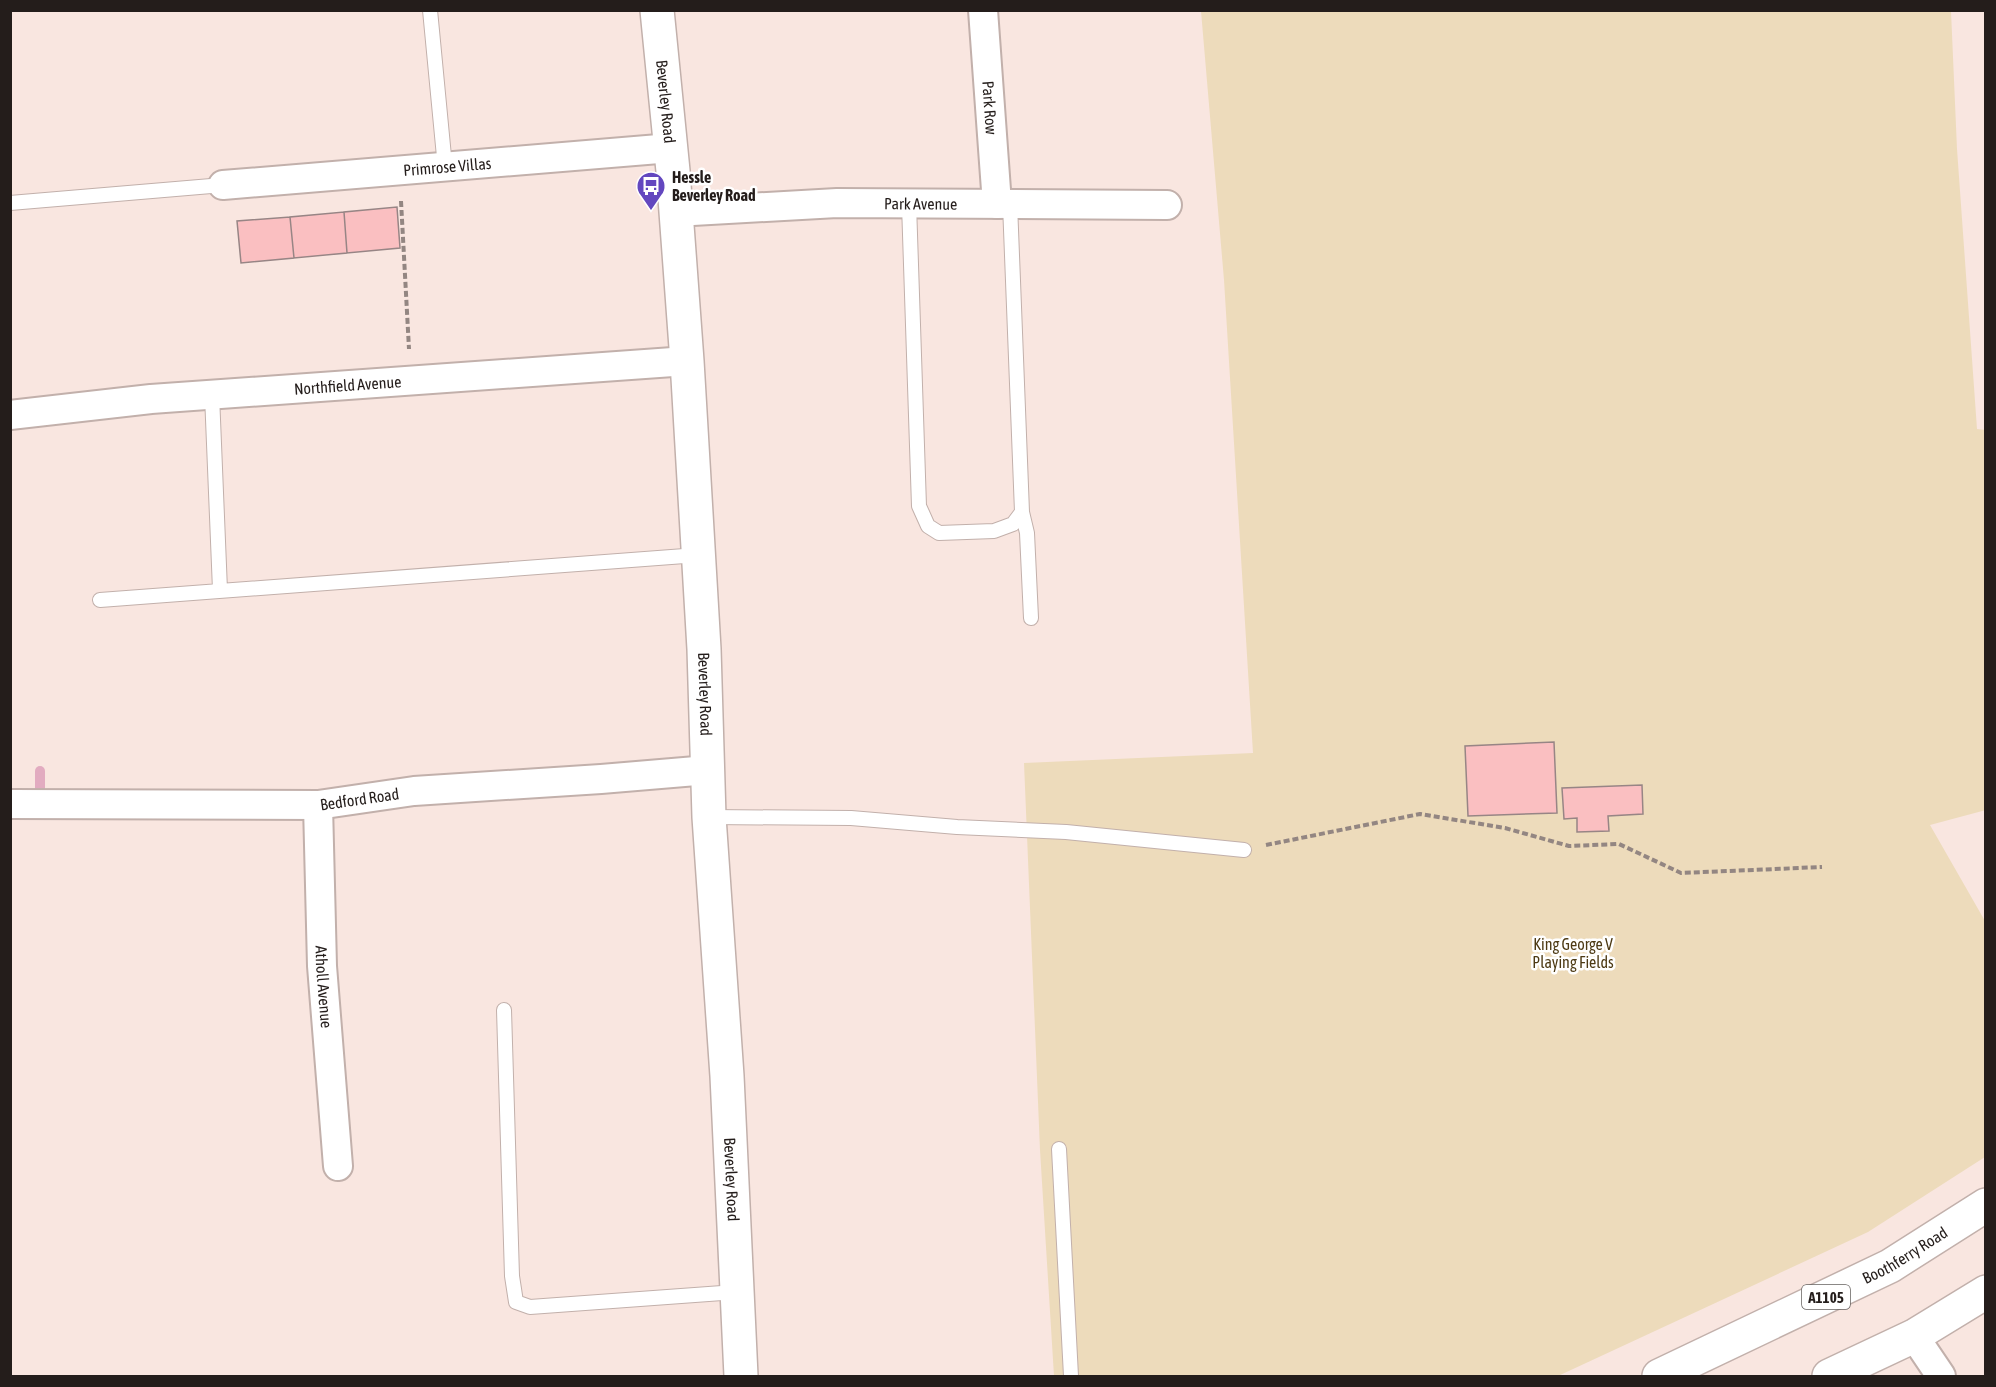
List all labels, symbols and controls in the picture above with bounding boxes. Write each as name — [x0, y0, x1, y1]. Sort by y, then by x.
street label: Beverley Road — [653, 59, 679, 144]
street label: Park Row — [979, 80, 1001, 136]
street label: Primrose Villas — [402, 154, 492, 179]
place label: Hessle Beverley Road — [672, 168, 756, 204]
bus stop icon: Hessle Beverley Road — [635, 170, 667, 212]
street label: Park Avenue — [884, 194, 957, 213]
street label: Northfield Avenue — [293, 372, 402, 398]
street label: Beverley Road — [695, 652, 716, 736]
street label: Bedford Road — [319, 784, 400, 814]
park label: King George V Playing Fields — [1532, 935, 1614, 972]
street label: Atholl Avenue — [312, 945, 336, 1029]
street label: Beverley Road — [721, 1137, 743, 1222]
street label: Boothferry Road — [1859, 1223, 1950, 1287]
road number: A1105 — [1802, 1285, 1850, 1309]

